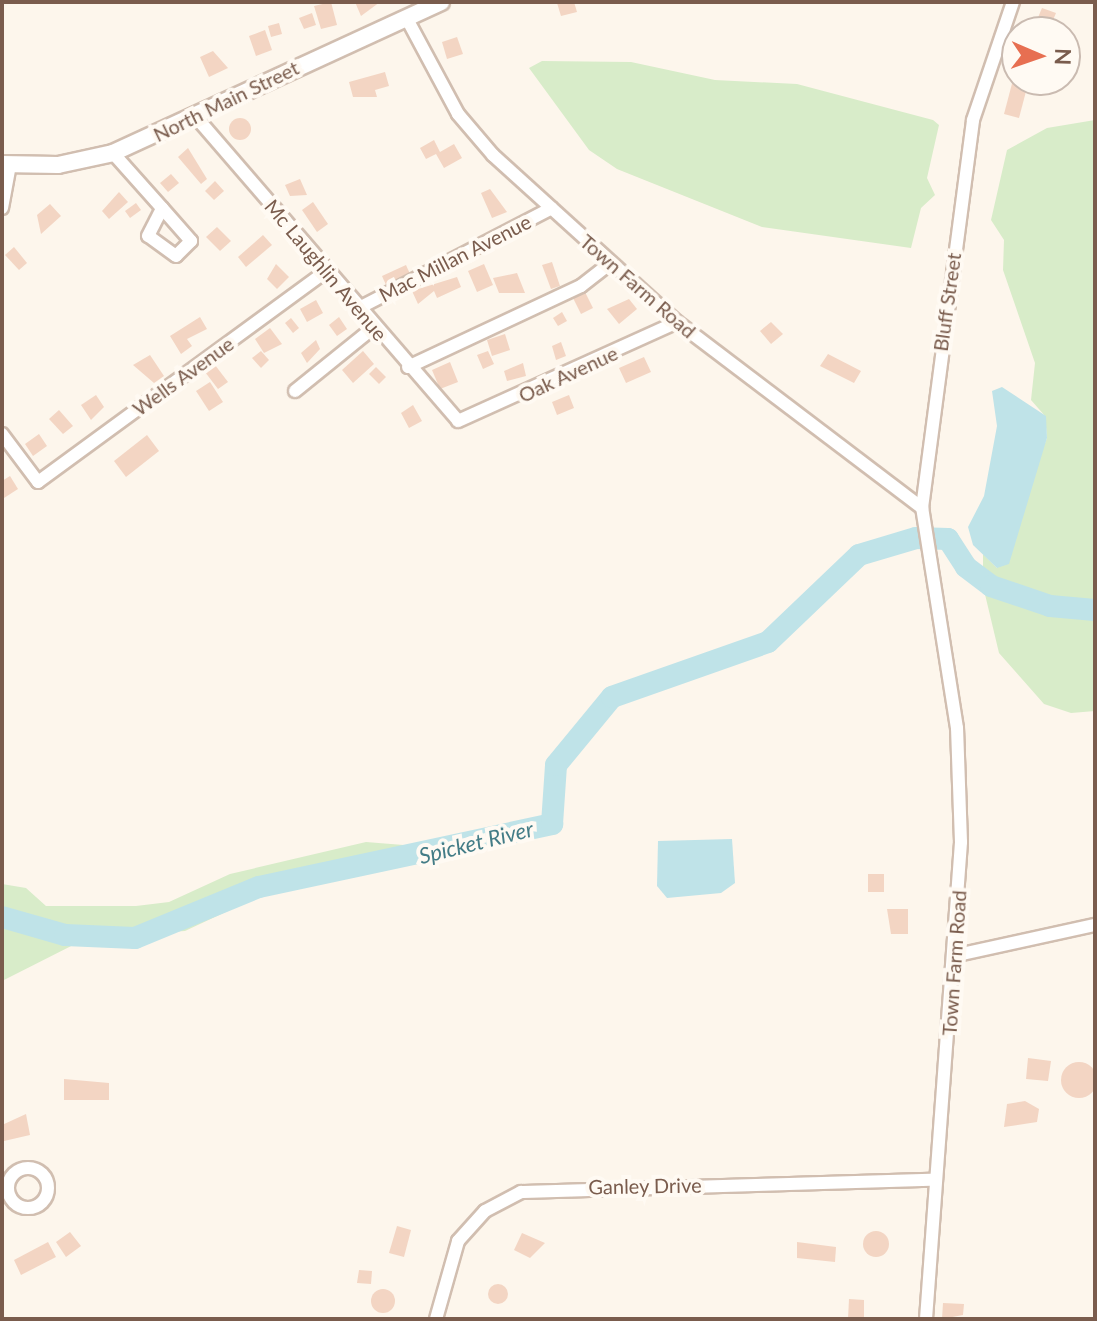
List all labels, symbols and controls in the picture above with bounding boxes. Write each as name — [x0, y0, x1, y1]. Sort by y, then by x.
north arrow — [1001, 16, 1081, 96]
text: N — [1050, 48, 1077, 66]
street label: North Main Street — [149, 55, 303, 147]
street label: Mc Laughlin Avenue — [260, 194, 392, 346]
street label: Mac Millan Avenue — [375, 209, 535, 307]
street label: Town Farm Road — [575, 229, 701, 343]
street label: Bluff Street — [928, 251, 966, 353]
street label: Wells Avenue — [128, 331, 238, 421]
street label: Oak Avenue — [514, 340, 622, 408]
water label: Spicket River — [416, 815, 536, 869]
street label: Town Farm Road — [937, 890, 971, 1036]
street label: Ganley Drive — [588, 1173, 702, 1199]

